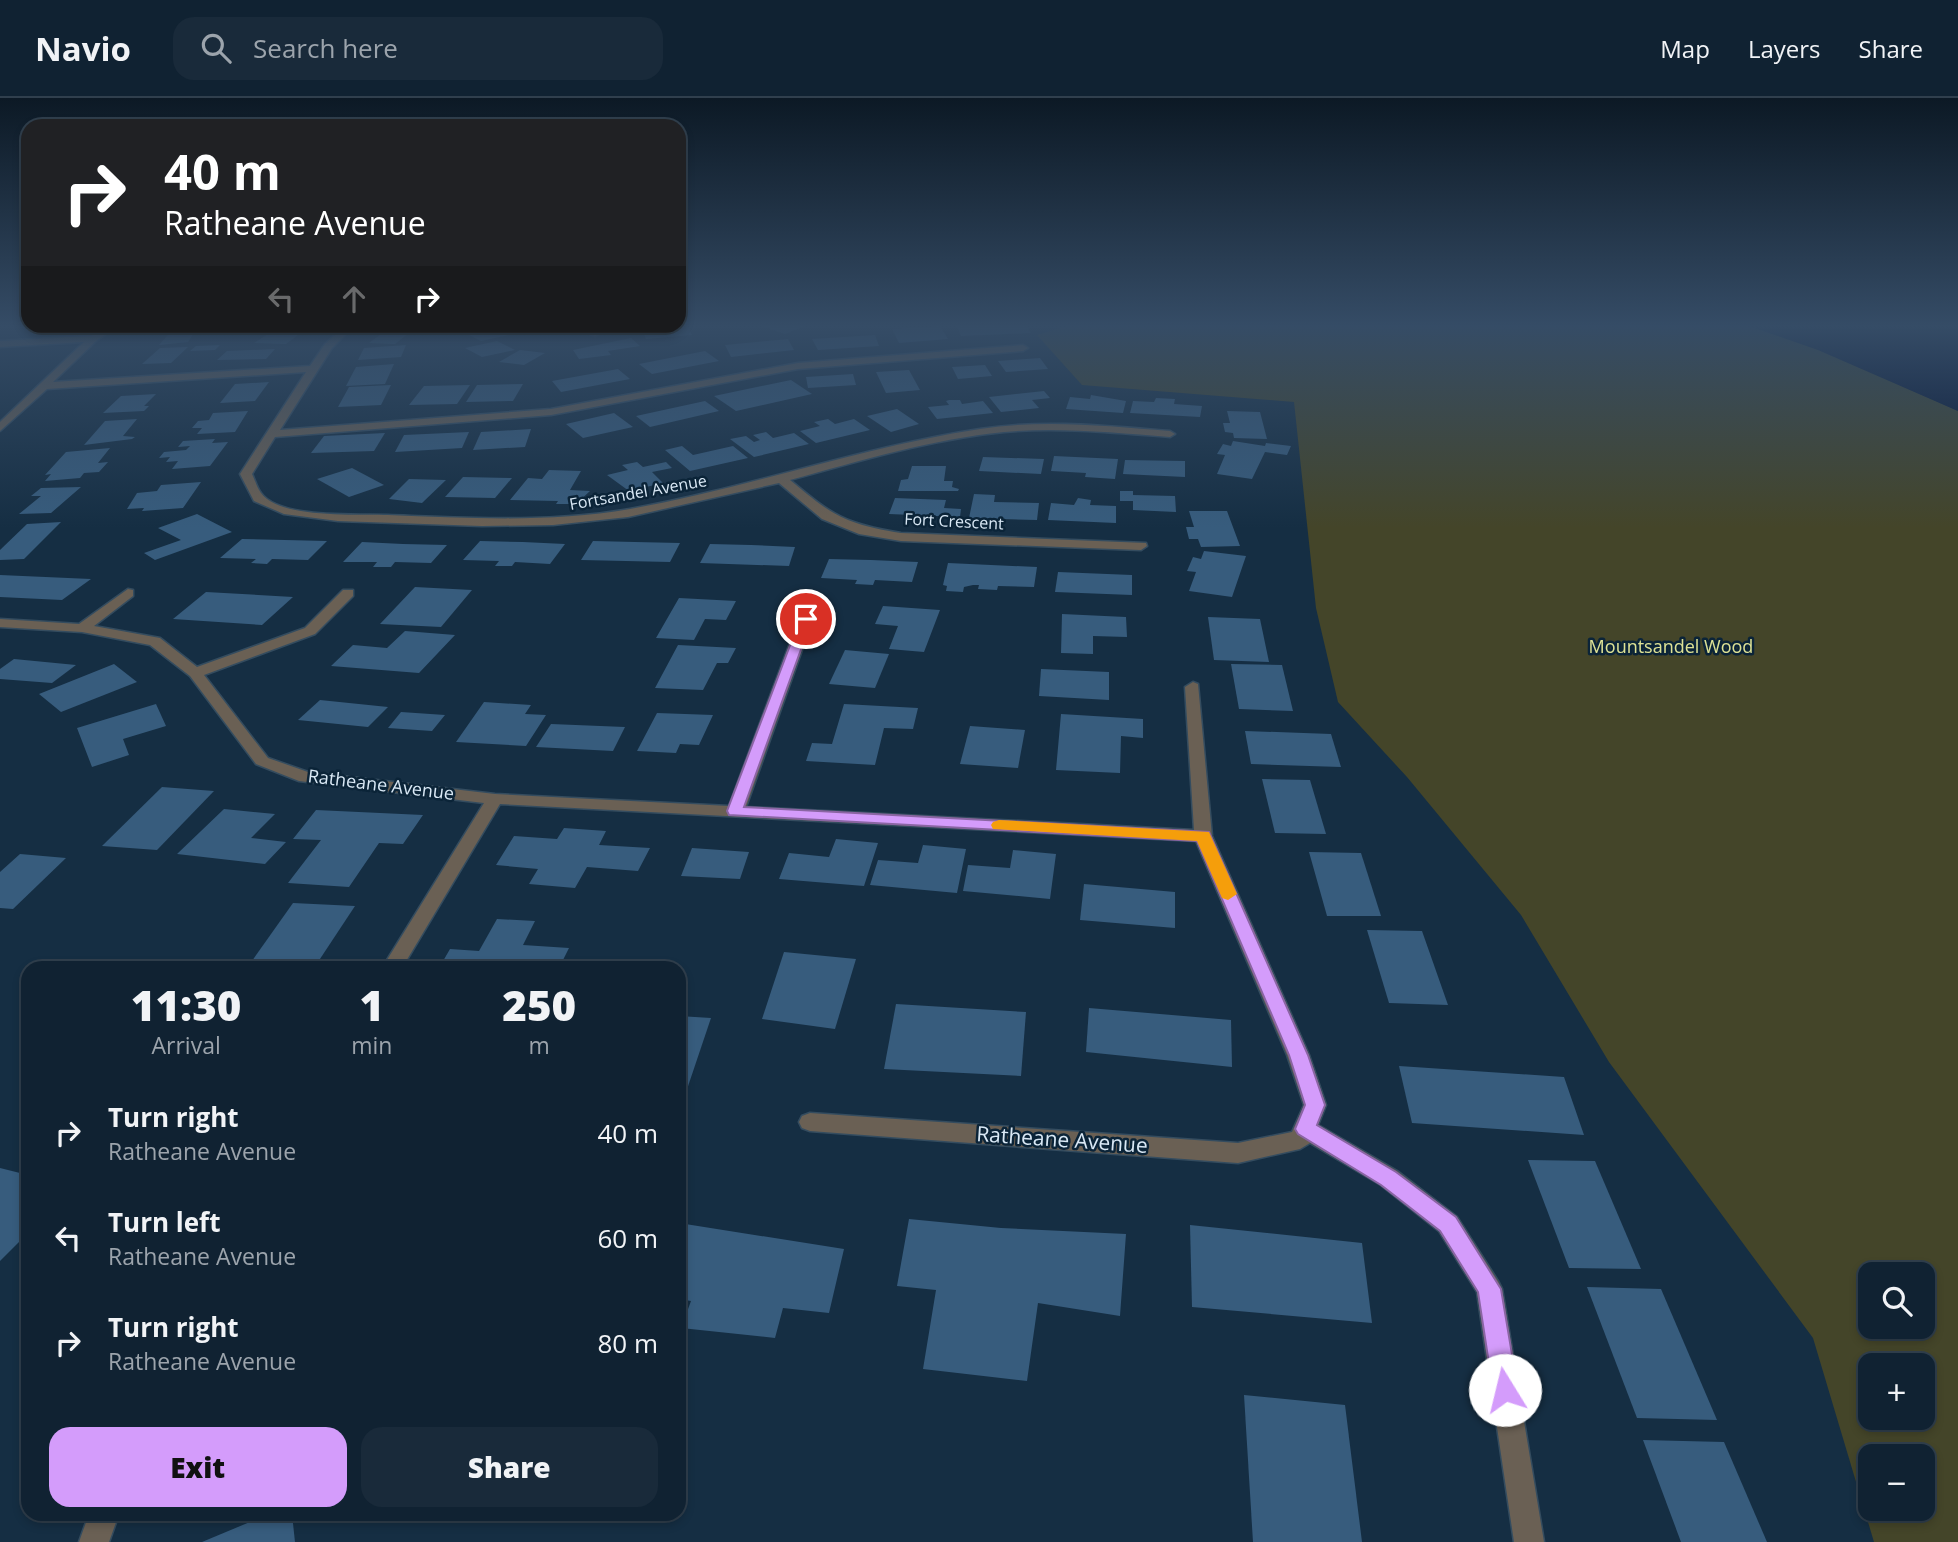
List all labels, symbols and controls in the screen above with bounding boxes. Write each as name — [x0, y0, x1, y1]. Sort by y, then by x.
search box — [173, 17, 663, 80]
text: Navio — [35, 26, 131, 71]
icon: search — [197, 29, 235, 67]
text: Search here — [253, 30, 398, 66]
text: Map — [1660, 32, 1710, 65]
text: Layers — [1748, 32, 1821, 65]
text: Share — [1859, 32, 1923, 65]
text: 40 m — [164, 138, 281, 204]
icon: right — [49, 147, 140, 238]
text: Ratheane Avenue — [164, 201, 426, 244]
icon: left — [262, 280, 300, 318]
icon: ahead — [335, 280, 373, 318]
icon: right — [408, 280, 446, 318]
street label: Fortsandel Avenue — [568, 469, 708, 515]
street label: Fort Crescent — [904, 507, 1005, 535]
pin — [776, 589, 836, 649]
icon: arrive — [787, 600, 825, 638]
park label: Mountsandel Wood — [1589, 634, 1753, 658]
street label: Ratheane Avenue — [307, 763, 456, 805]
text: 11:30 — [131, 976, 241, 1033]
text: 1 — [360, 976, 384, 1033]
text: 250 — [502, 976, 576, 1033]
text: Arrival — [152, 1029, 221, 1061]
text: min — [351, 1029, 392, 1061]
text: m — [529, 1029, 550, 1061]
text: Turn right — [108, 1099, 239, 1135]
icon: right — [49, 1114, 87, 1152]
text: 40 m — [597, 1115, 658, 1151]
street label: Ratheane Avenue — [975, 1119, 1149, 1159]
text: Ratheane Avenue — [108, 1135, 296, 1167]
text: Turn left — [108, 1204, 220, 1240]
icon: left — [49, 1219, 87, 1257]
text: 60 m — [597, 1220, 658, 1256]
text: Ratheane Avenue — [108, 1240, 296, 1272]
map controls — [1858, 1262, 1935, 1521]
button: search — [1858, 1262, 1935, 1339]
text: Turn right — [108, 1309, 239, 1345]
icon: right — [49, 1324, 87, 1362]
text: 80 m — [597, 1325, 658, 1361]
text: Ratheane Avenue — [108, 1345, 296, 1377]
position arrow — [1468, 1353, 1542, 1427]
button: + — [1858, 1353, 1935, 1430]
button: Exit — [49, 1427, 347, 1507]
button: Share — [361, 1427, 658, 1507]
button: − — [1858, 1444, 1935, 1521]

